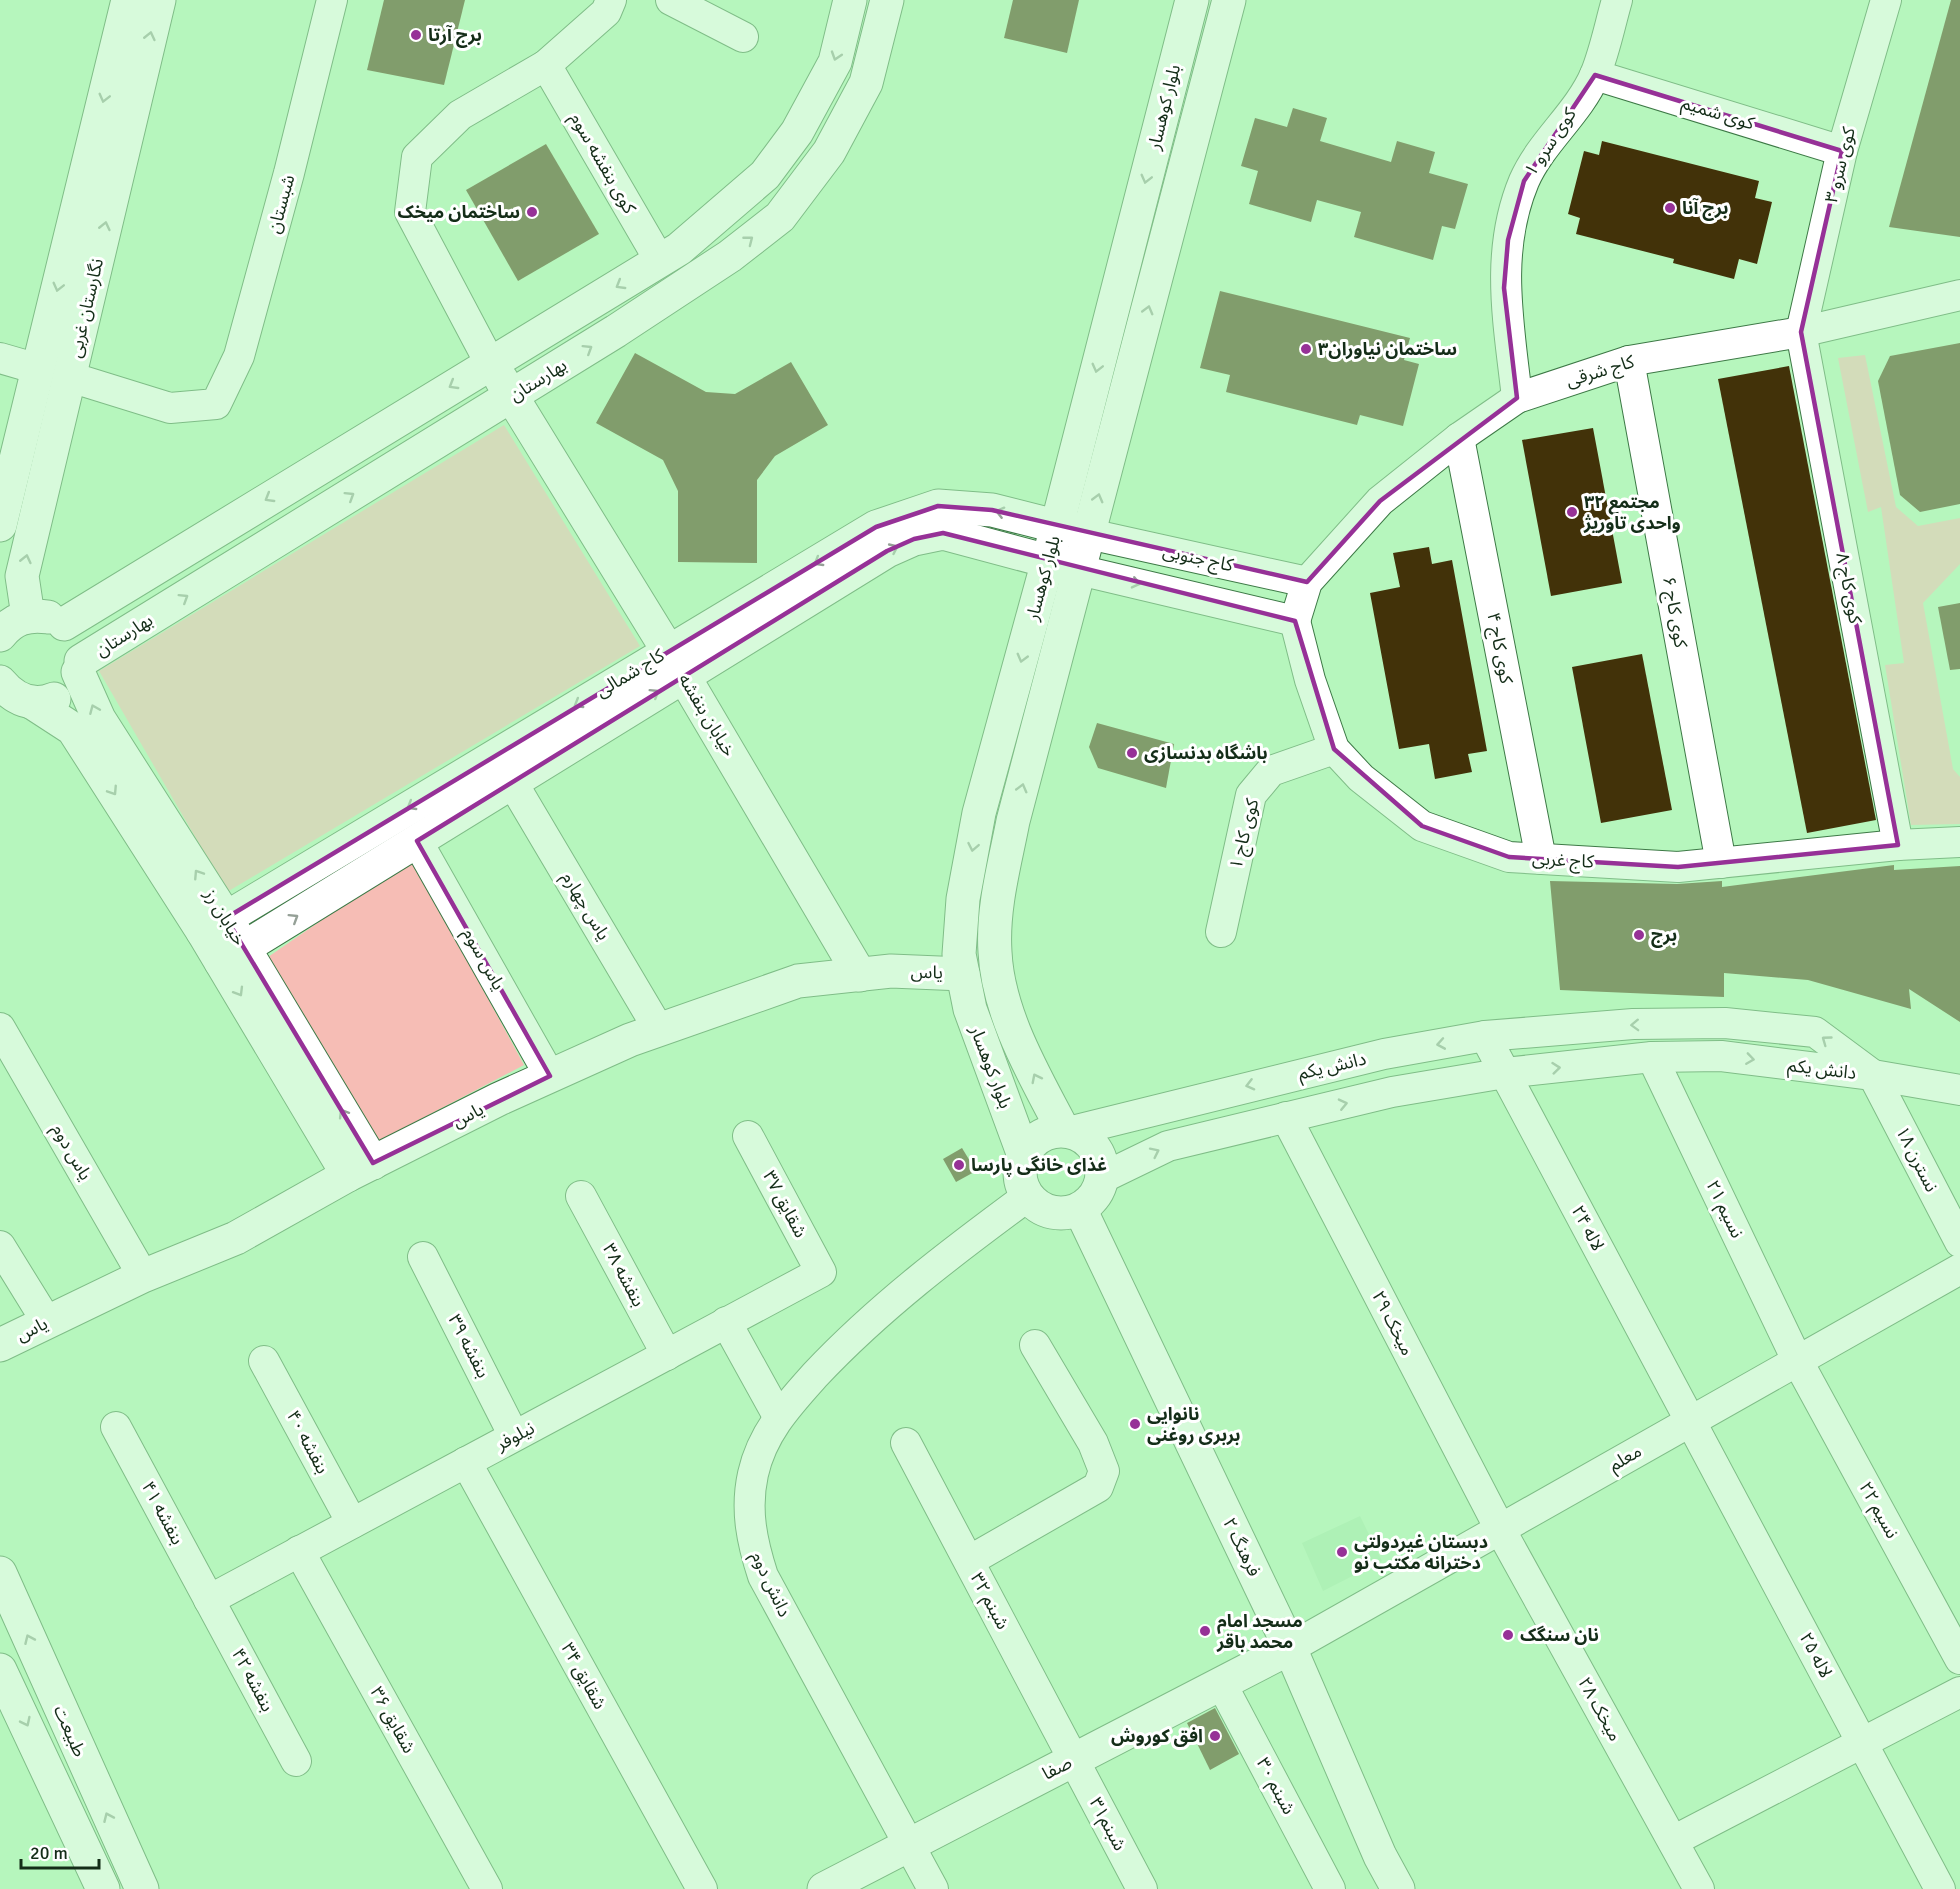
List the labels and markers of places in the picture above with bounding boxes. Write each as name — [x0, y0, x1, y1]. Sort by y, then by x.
place label: برج آرتا — [428, 24, 482, 48]
marker: برج آرتا — [409, 28, 423, 42]
place label: برج آنا — [1682, 197, 1728, 221]
place label: ساختمان میخک — [397, 201, 520, 223]
marker: برج آنا — [1663, 201, 1677, 215]
marker: ساختمان میخک — [525, 205, 539, 219]
place label: ساختمان نیاوران۳ — [1318, 338, 1457, 360]
marker: ساختمان نیاوران۳ — [1299, 342, 1313, 356]
place label: مجتمع ۳۲ واحدی تاوریژ — [1583, 491, 1681, 534]
marker: مجتمع ۳۲ واحدی تاوریژ — [1565, 505, 1579, 519]
place label: باشگاه بدنسازی — [1144, 742, 1268, 764]
marker: باشگاه بدنسازی — [1125, 746, 1139, 760]
place label: برج — [1651, 924, 1677, 948]
marker: برج — [1632, 928, 1646, 942]
place label: غذای خانگی پارسا — [971, 1154, 1107, 1177]
marker: غذای خانگی پارسا — [952, 1158, 966, 1172]
place label: نانوایی بربری روغنی — [1147, 1403, 1240, 1446]
marker: نانوایی بربری روغنی — [1128, 1417, 1142, 1431]
place label: دبستان غیردولتی دخترانه مکتب نو — [1354, 1531, 1488, 1574]
marker: دبستان غیردولتی دخترانه مکتب نو — [1335, 1545, 1349, 1559]
place label: مسجد امام محمد باقر — [1216, 1610, 1303, 1653]
marker: مسجد امام محمد باقر — [1198, 1624, 1212, 1638]
place label: نان سنگک — [1520, 1624, 1599, 1646]
marker: نان سنگک — [1501, 1628, 1515, 1642]
place label: افق کوروش — [1111, 1725, 1203, 1747]
marker: افق کوروش — [1208, 1729, 1222, 1743]

